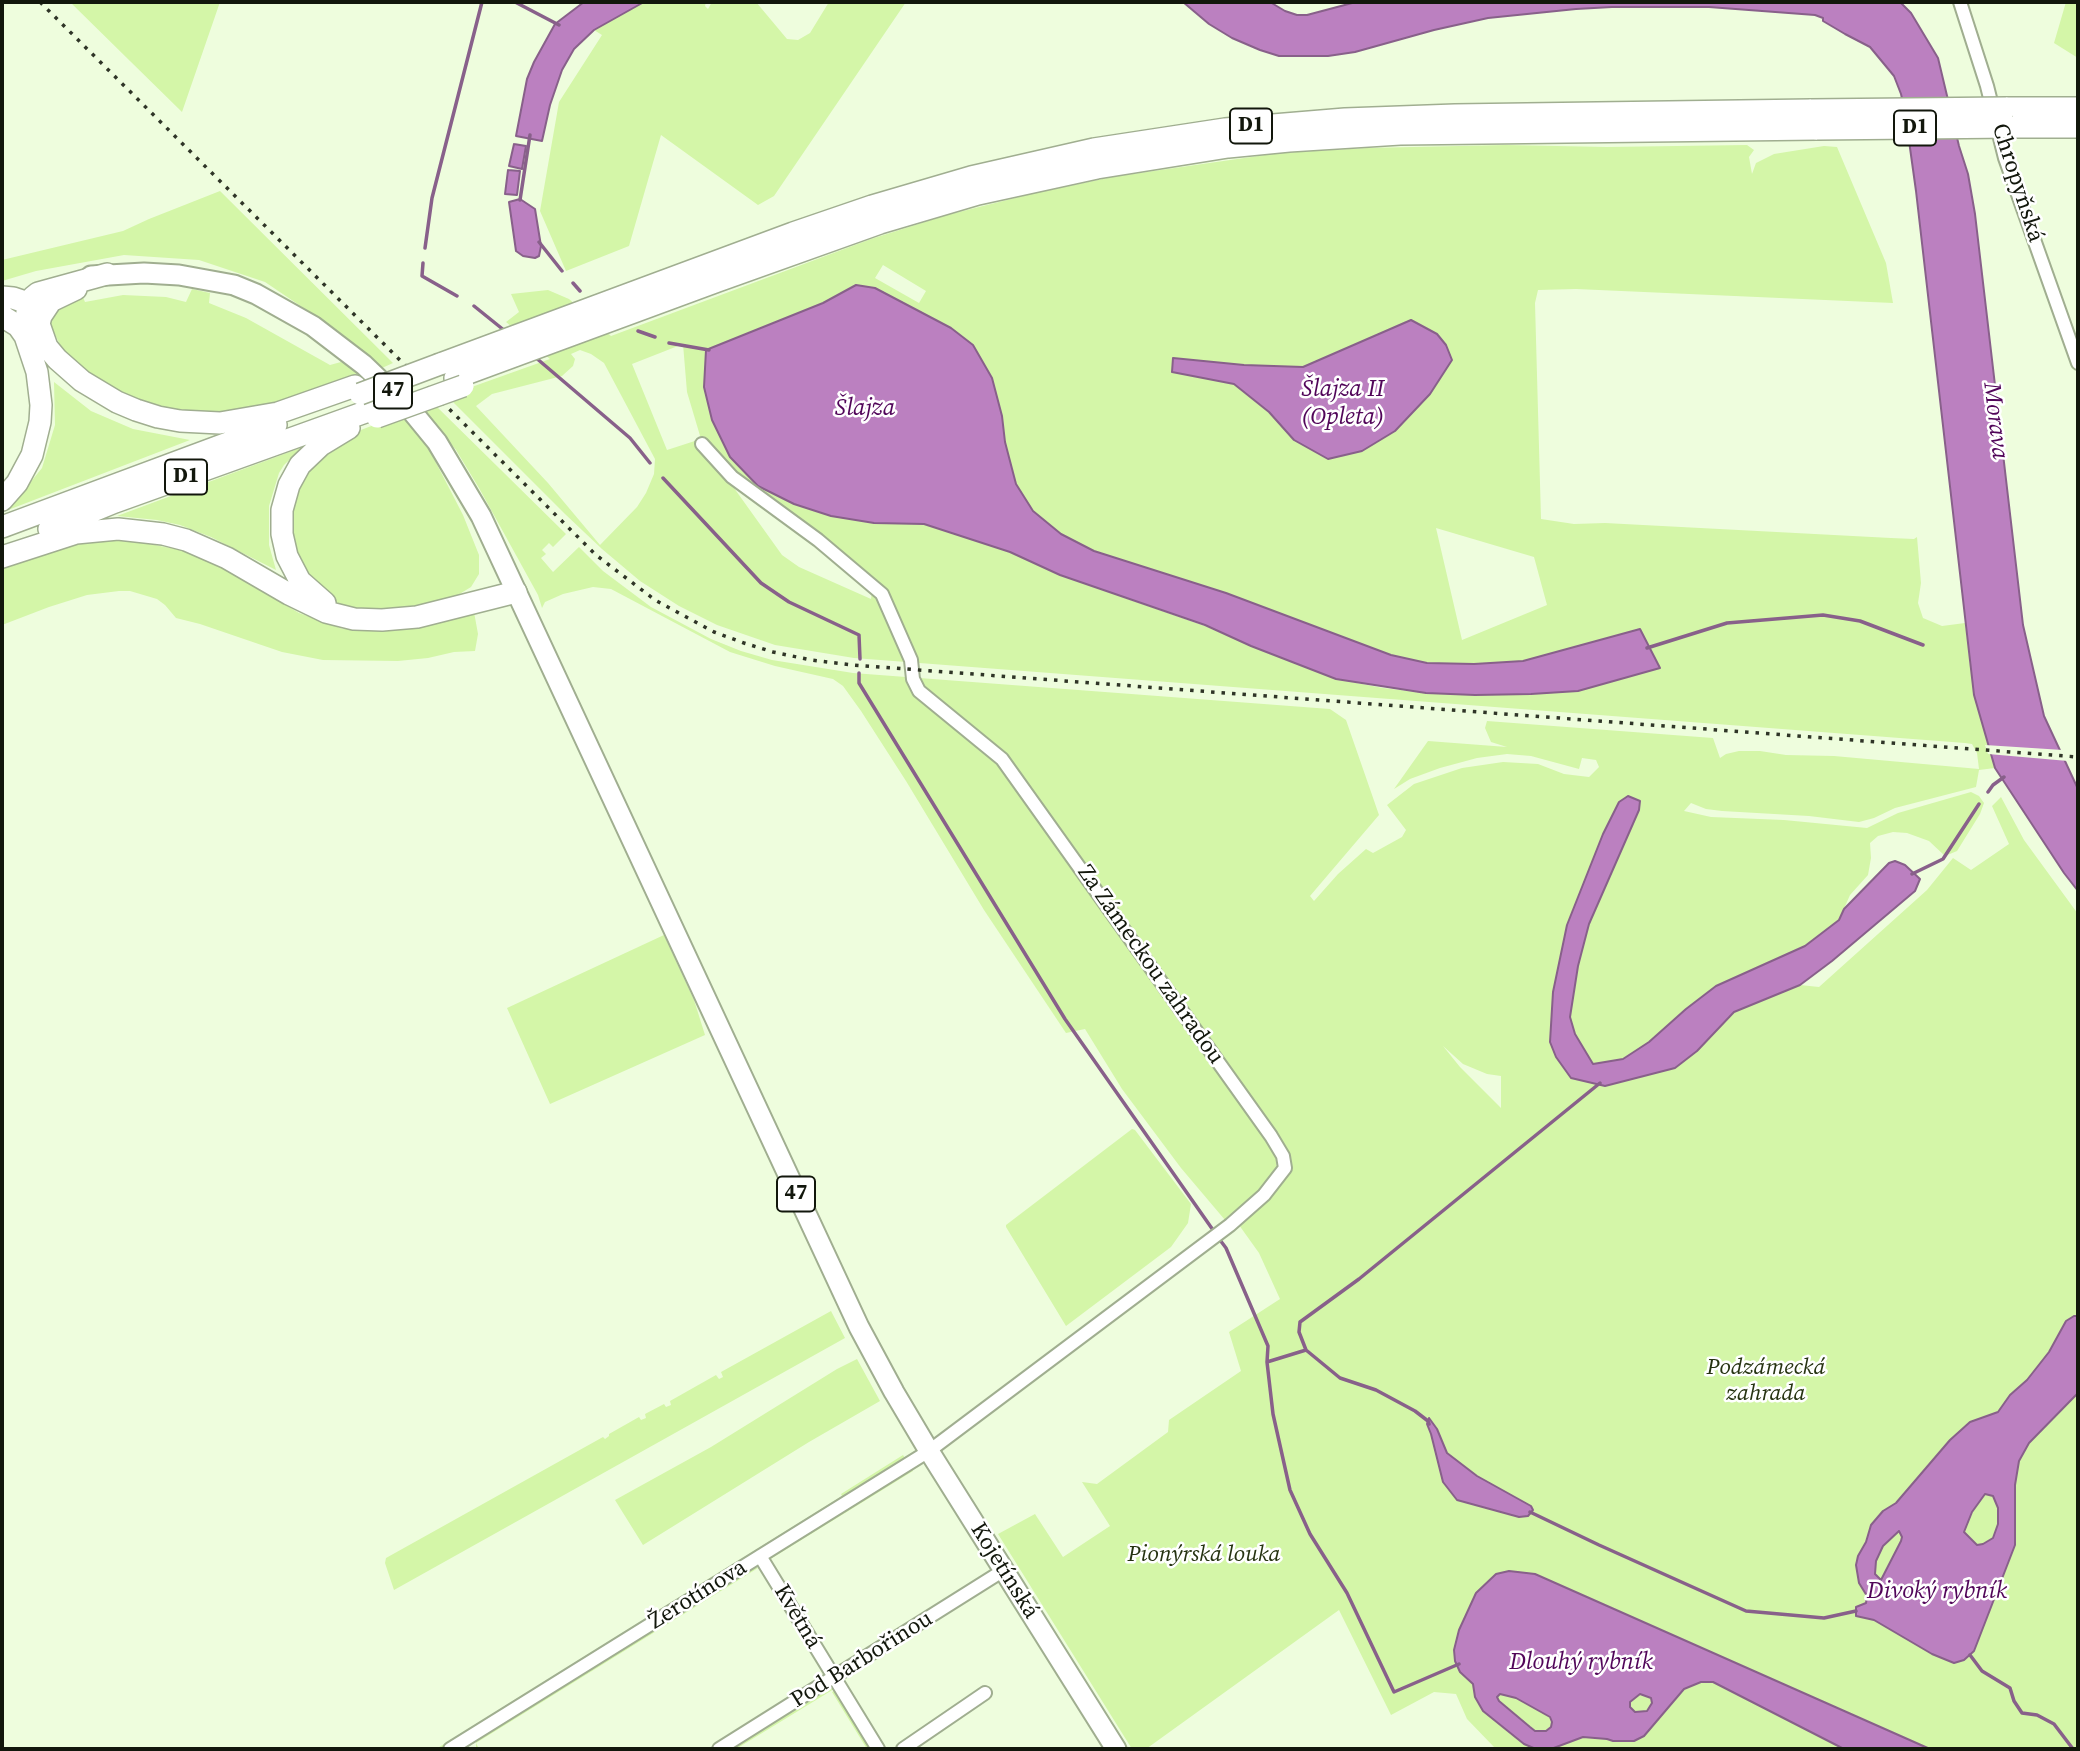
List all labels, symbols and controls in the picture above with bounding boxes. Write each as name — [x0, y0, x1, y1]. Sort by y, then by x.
road number: D1 — [1230, 108, 1272, 144]
road number: D1 — [1894, 110, 1936, 146]
street label: Chropyňská — [1985, 120, 2049, 246]
road number: 47 — [374, 374, 412, 408]
water label: Šlajza II (Opleta) — [1301, 376, 1385, 432]
water label: Morava — [1976, 381, 2014, 461]
water label: Šlajza — [835, 395, 895, 423]
road number: D1 — [165, 460, 207, 494]
street label: Za Zámeckou zahradou — [1071, 860, 1229, 1070]
road number: 47 — [777, 1176, 815, 1212]
park label: Podzámecká zahrada — [1707, 1354, 1825, 1408]
street label: Kojetínská — [964, 1518, 1044, 1624]
park label: Pionýrská louka — [1127, 1541, 1281, 1569]
street label: Žerotínova — [644, 1554, 752, 1636]
water label: Divoký rybník — [1867, 1578, 2007, 1606]
street label: Květná — [767, 1580, 827, 1654]
street label: Pod Barbořinou — [786, 1605, 938, 1715]
water label: Dlouhý rybník — [1509, 1649, 1653, 1677]

